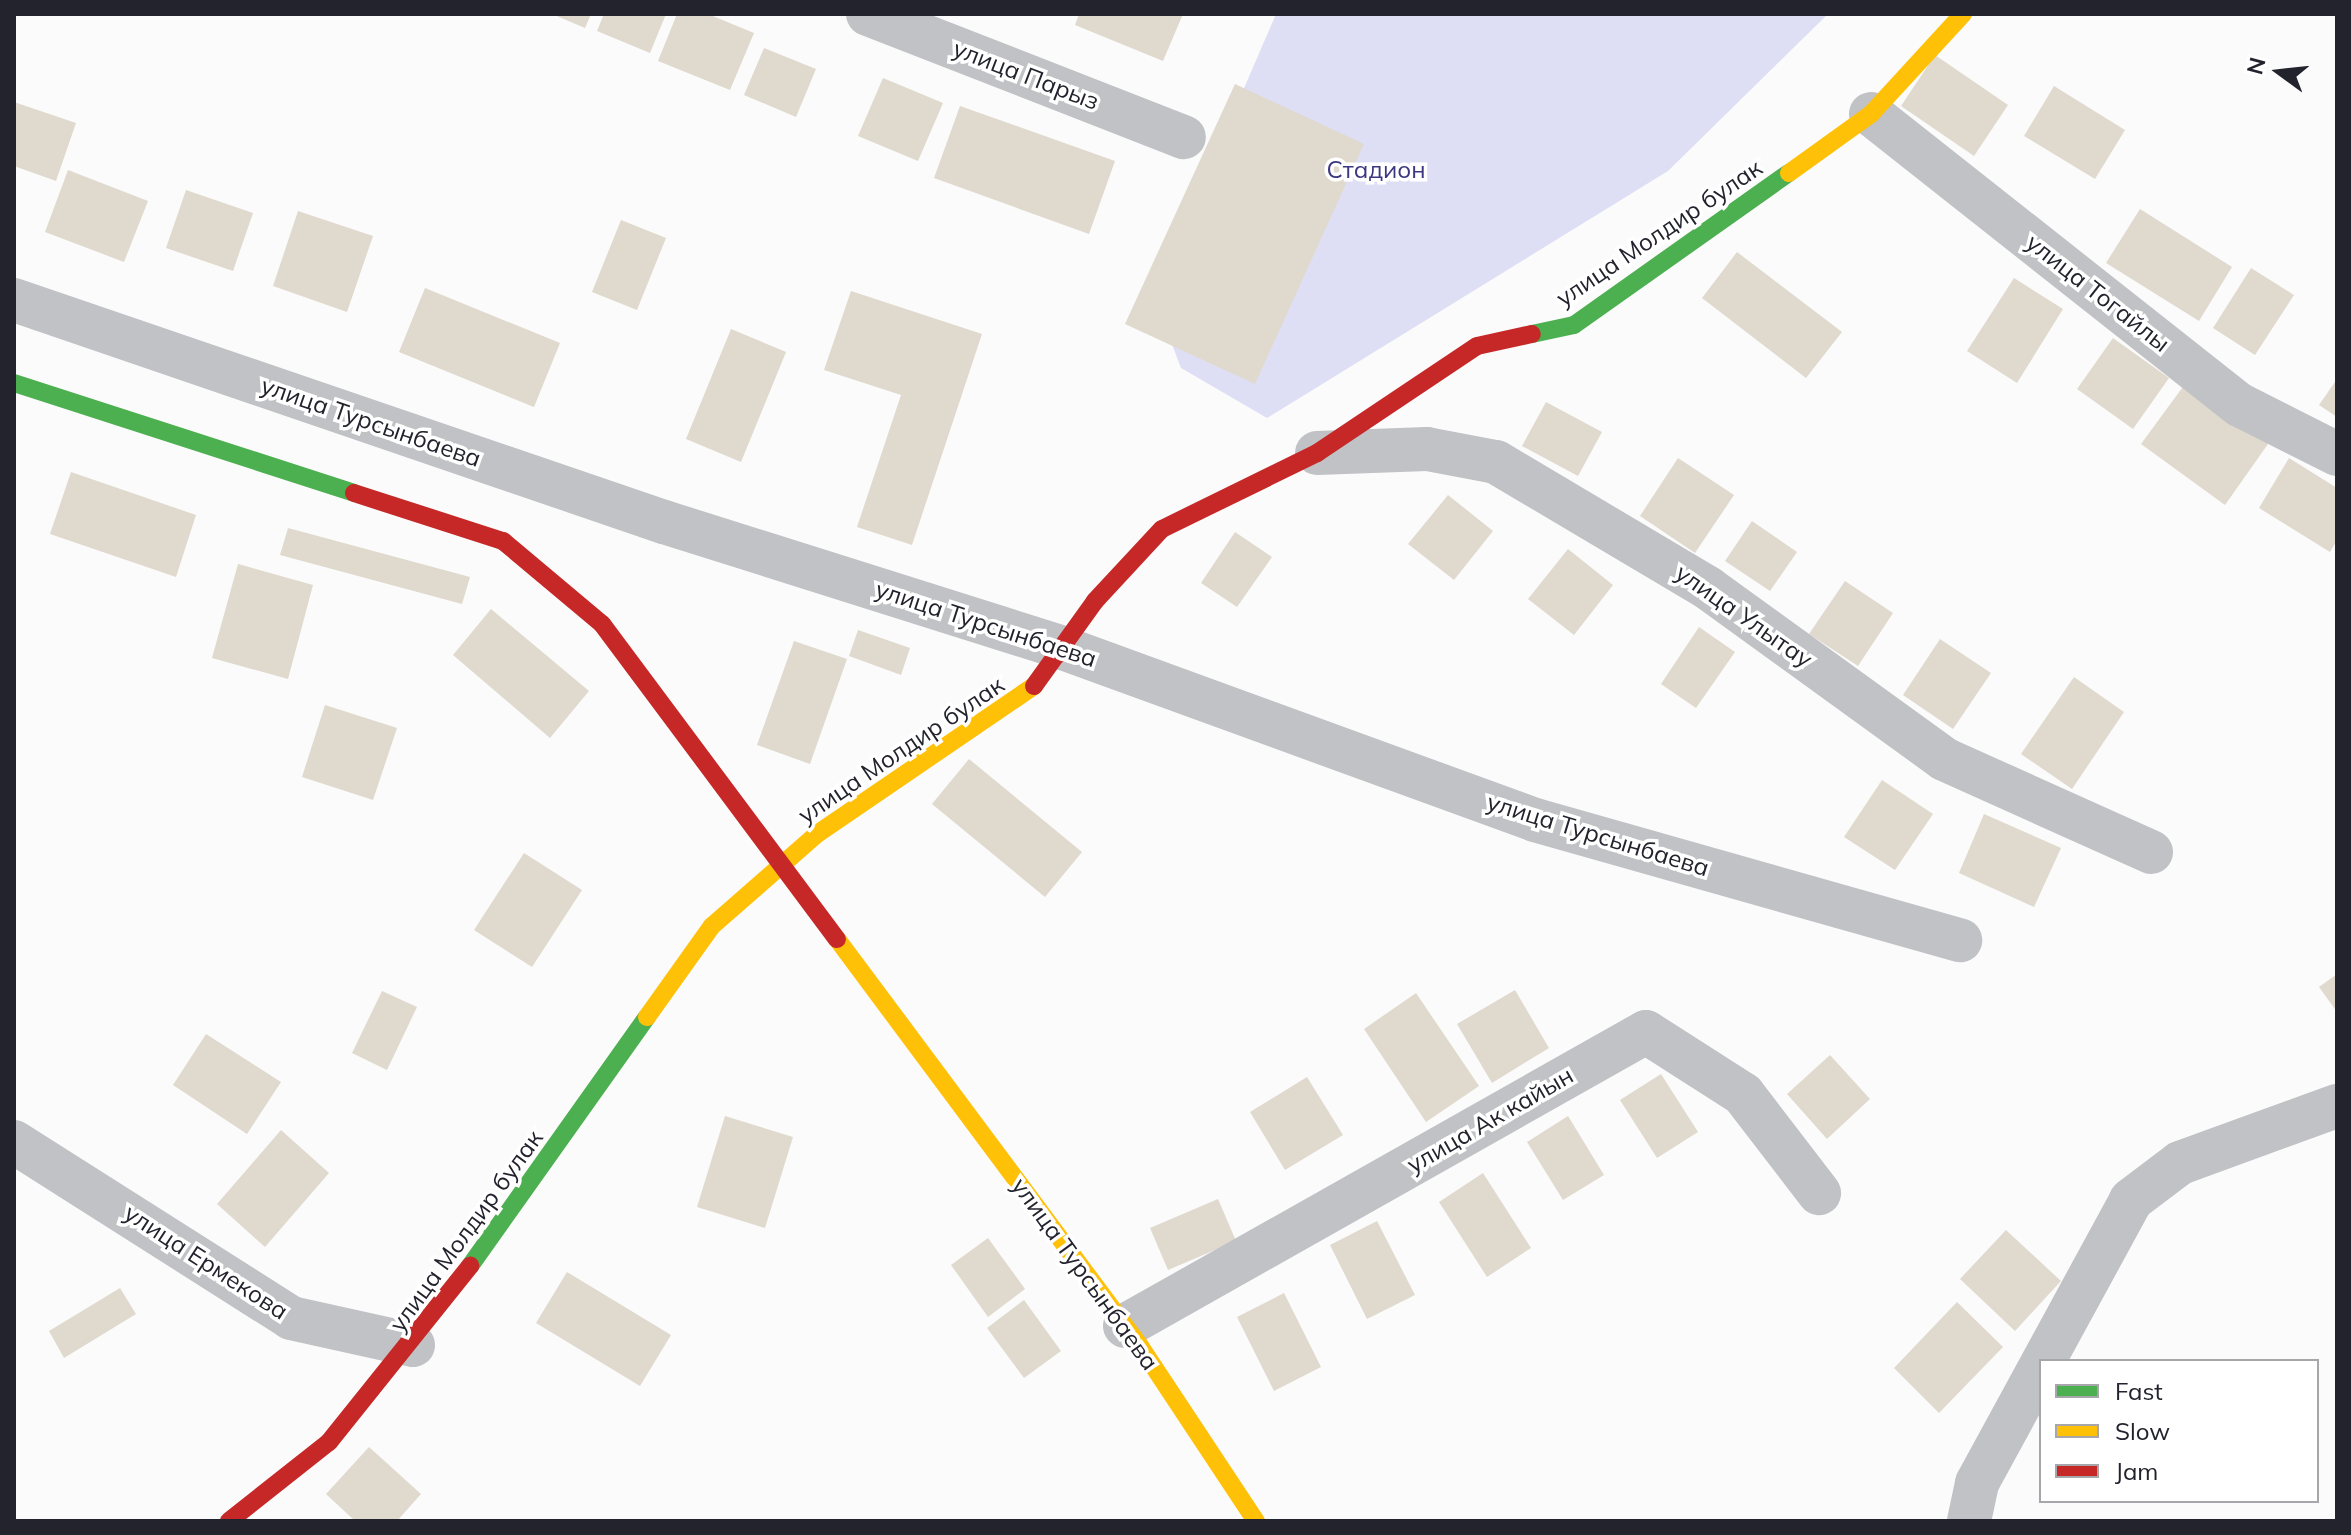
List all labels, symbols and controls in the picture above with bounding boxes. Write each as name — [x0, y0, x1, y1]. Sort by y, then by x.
north arrow — [2239, 32, 2319, 112]
street label: улица Парыз — [949, 34, 1103, 116]
text: N — [2240, 54, 2271, 77]
street label: улица Молдир булак — [1551, 153, 1767, 313]
park label: Стадион — [1326, 156, 1426, 184]
street label: улица Тогайлы — [2020, 228, 2176, 358]
street label: улица Турсынбаева — [257, 371, 485, 473]
street label: улица Улытау — [1670, 558, 1818, 674]
street label: улица Турсынбаева — [872, 575, 1100, 673]
street label: улица Молдир булак — [793, 670, 1009, 830]
street label: улица Турсынбаева — [1483, 787, 1713, 883]
street label: улица Ак кайын — [1402, 1061, 1578, 1179]
street label: улица Молдир булак — [383, 1125, 549, 1337]
street label: улица Турсынбаева — [1006, 1172, 1164, 1376]
street label: улица Ермекова — [119, 1198, 293, 1326]
legend — [2039, 1359, 2319, 1503]
text: Fast — [2115, 1376, 2163, 1406]
text: Slow — [2115, 1416, 2170, 1446]
text: Jam — [2115, 1456, 2158, 1486]

